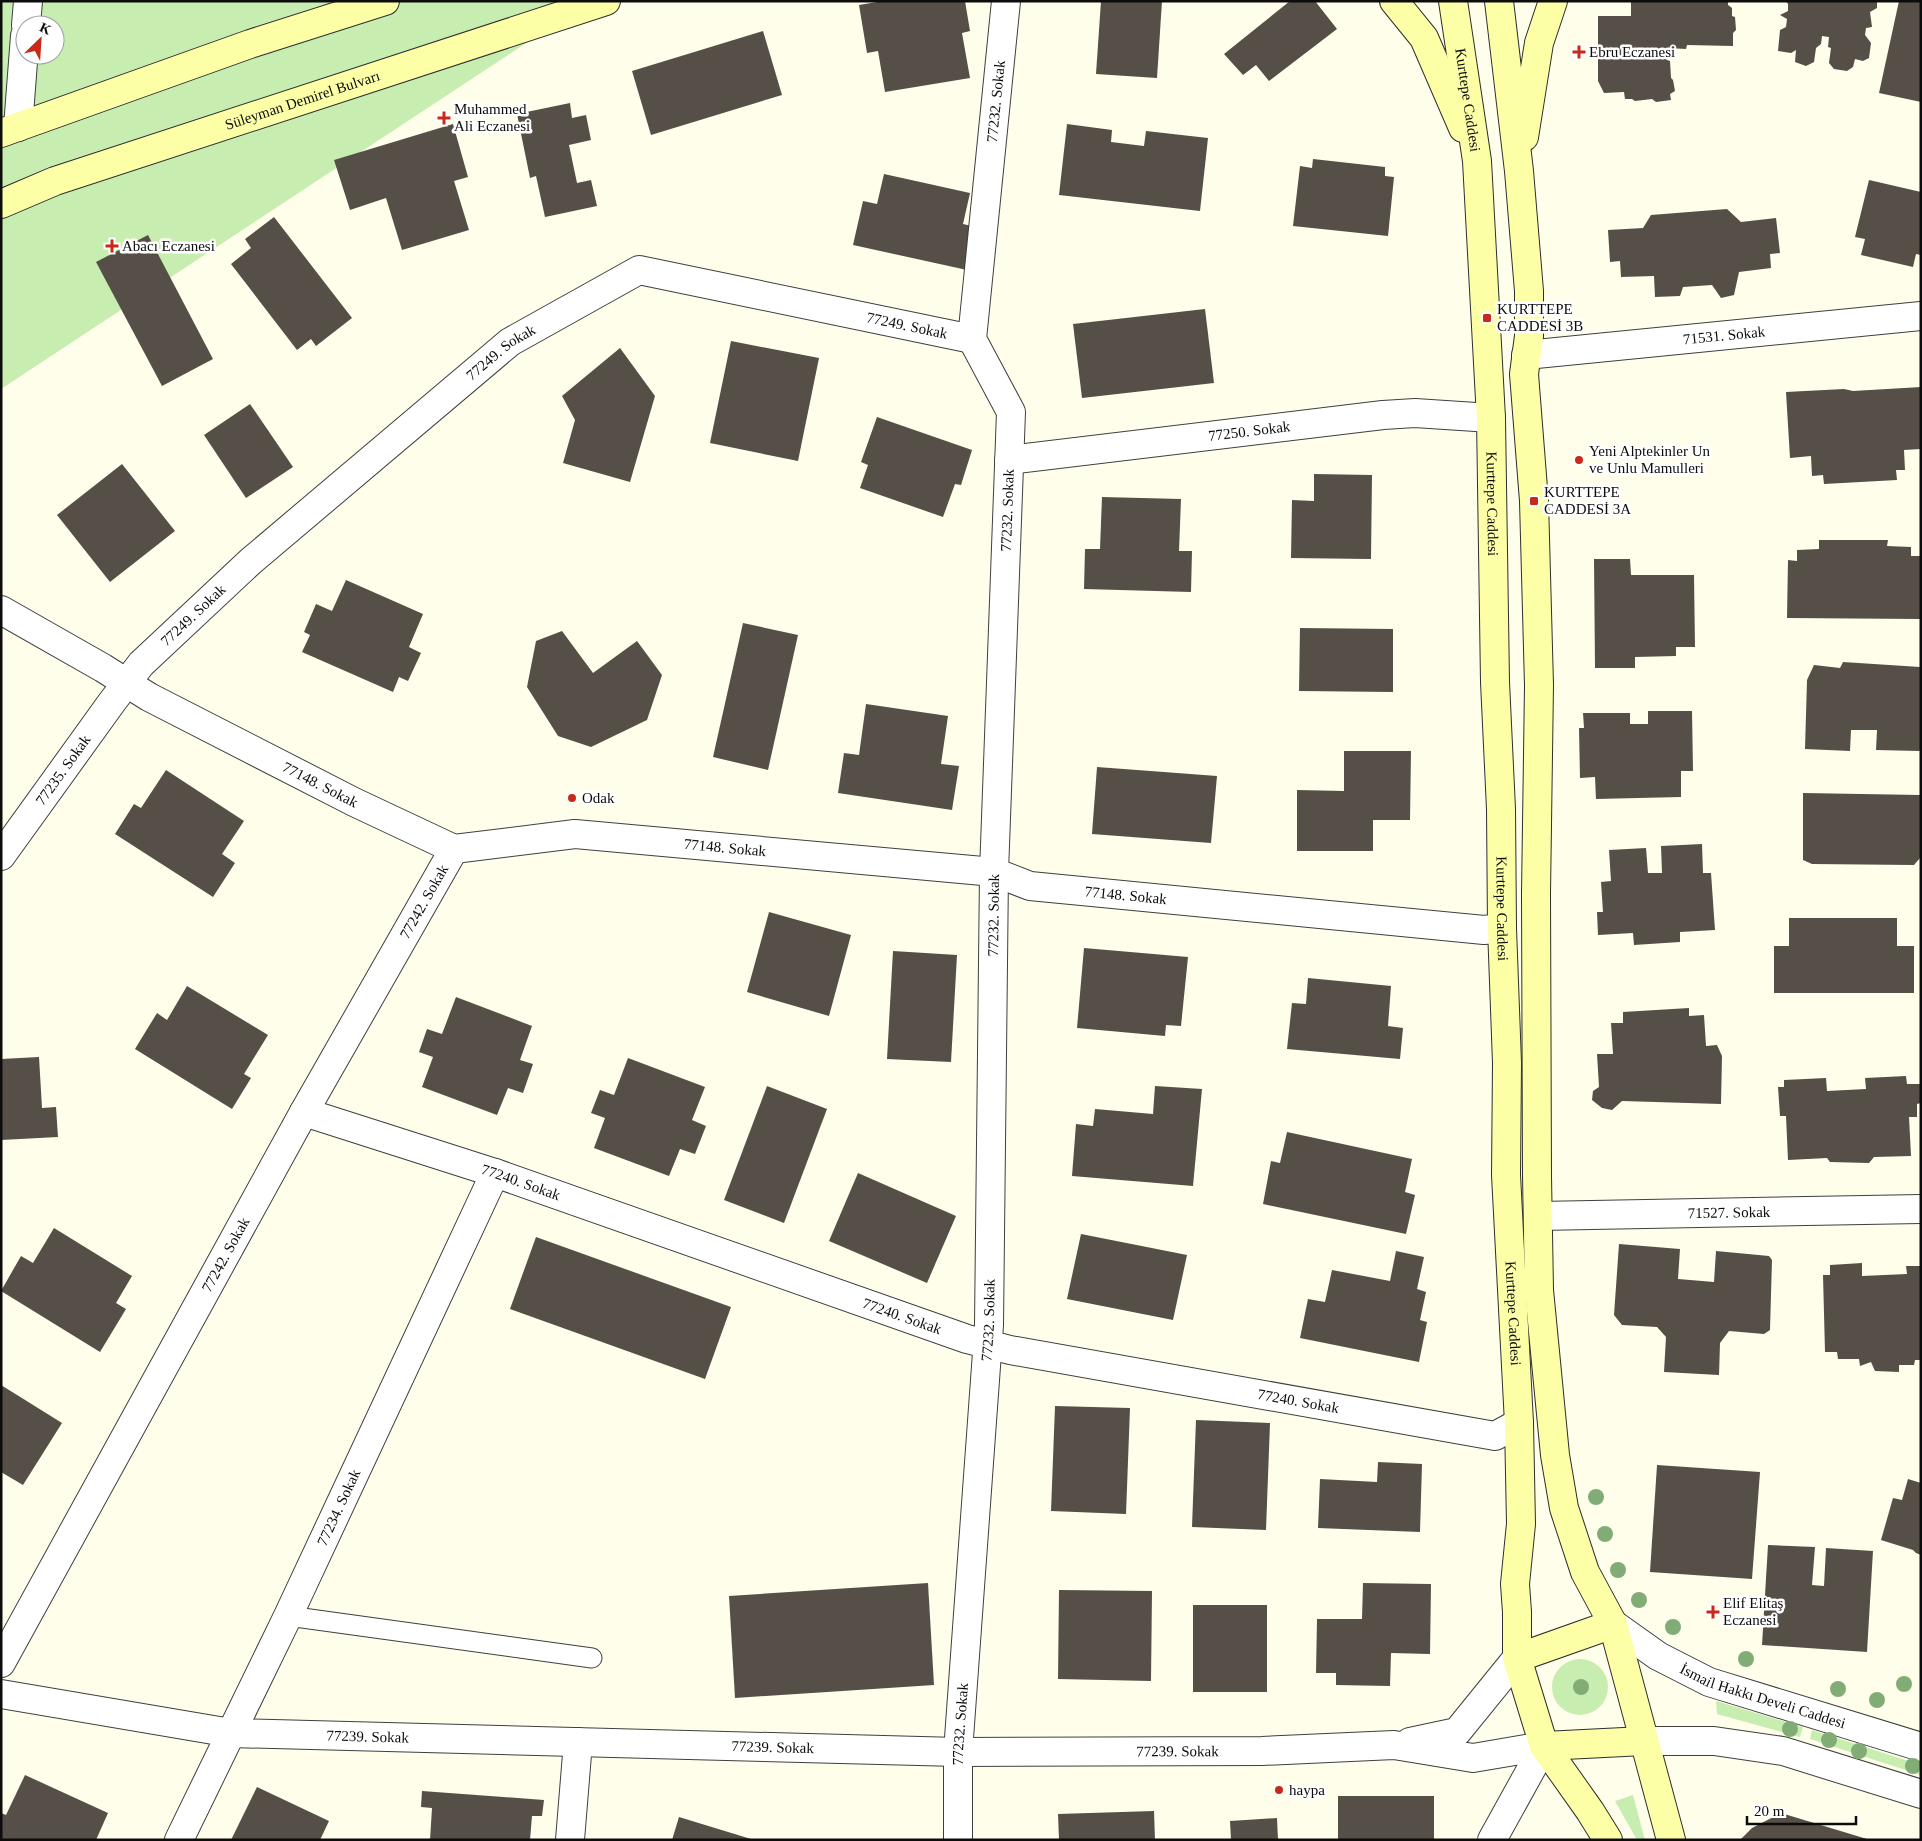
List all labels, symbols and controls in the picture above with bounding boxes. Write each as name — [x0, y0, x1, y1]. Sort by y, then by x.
north arrow — [15, 15, 65, 65]
text: K — [37, 20, 53, 38]
place label: Ebru Eczanesi — [1589, 44, 1675, 60]
marker: Ebru Eczanesi — [1573, 46, 1585, 58]
street label: Kurttepe Caddesi — [1452, 47, 1484, 153]
street label: 77232. Sokak — [984, 59, 1008, 143]
street label: Süleyman Demirel Bulvarı — [223, 67, 382, 133]
place label: Muhammed Ali Eczanesi — [454, 101, 530, 134]
marker: Muhammed Ali Eczanesi — [438, 112, 450, 124]
place label: Abacı Eczanesi — [122, 238, 215, 254]
marker: Abacı Eczanesi — [106, 240, 118, 252]
place label: KURTTEPE CADDESİ 3B — [1497, 301, 1583, 334]
street label: 77249. Sokak — [865, 309, 950, 342]
marker: KURTTEPE CADDESİ 3B — [1481, 312, 1493, 324]
street label: 77249. Sokak — [463, 321, 539, 383]
street label: 71531. Sokak — [1682, 323, 1766, 347]
street label: 77250. Sokak — [1207, 418, 1292, 444]
place label: Yeni Alptekinler Un ve Unlu Mamulleri — [1589, 443, 1710, 476]
street label: Kurttepe Caddesi — [1484, 451, 1501, 556]
marker: Yeni Alptekinler Un ve Unlu Mamulleri — [1573, 454, 1585, 466]
street label: 77232. Sokak — [998, 468, 1017, 552]
place label: KURTTEPE CADDESİ 3A — [1544, 484, 1631, 517]
marker: KURTTEPE CADDESİ 3A — [1528, 495, 1540, 507]
street label: 77249. Sokak — [158, 581, 229, 649]
street label: 77235. Sokak — [32, 731, 94, 808]
street label: 77148. Sokak — [280, 759, 361, 811]
place label: Odak — [582, 790, 615, 806]
marker: Odak — [566, 792, 578, 804]
street label: 77148. Sokak — [683, 836, 767, 859]
street label: Kurttepe Caddesi — [1493, 856, 1511, 961]
street label: 77242. Sokak — [397, 861, 452, 941]
street label: 77232. Sokak — [985, 873, 1002, 956]
street label: 77148. Sokak — [1084, 883, 1168, 907]
street label: 77240. Sokak — [479, 1161, 563, 1204]
street label: 71527. Sokak — [1688, 1204, 1771, 1221]
street label: 77242. Sokak — [199, 1214, 253, 1295]
street label: Kurttepe Caddesi — [1503, 1261, 1524, 1366]
street label: 77232. Sokak — [978, 1278, 998, 1362]
street label: 77240. Sokak — [860, 1295, 944, 1338]
street label: 77240. Sokak — [1256, 1386, 1341, 1416]
street label: 77234. Sokak — [314, 1466, 364, 1548]
place label: Elif Elitaş Eczanesi — [1723, 1595, 1784, 1628]
marker: Elif Elitaş Eczanesi — [1707, 1606, 1719, 1618]
street label: İsmail Hakkı Develi Caddesi — [1677, 1661, 1848, 1731]
street label: 77232. Sokak — [950, 1682, 971, 1765]
street label: 77239. Sokak — [326, 1727, 410, 1746]
street label: 77239. Sokak — [731, 1738, 814, 1756]
street label: 77239. Sokak — [1136, 1743, 1219, 1759]
place label: haypa — [1289, 1782, 1325, 1798]
marker: haypa — [1273, 1784, 1285, 1796]
scale bar — [1747, 1794, 1856, 1826]
text: 20 m — [1754, 1803, 1785, 1819]

